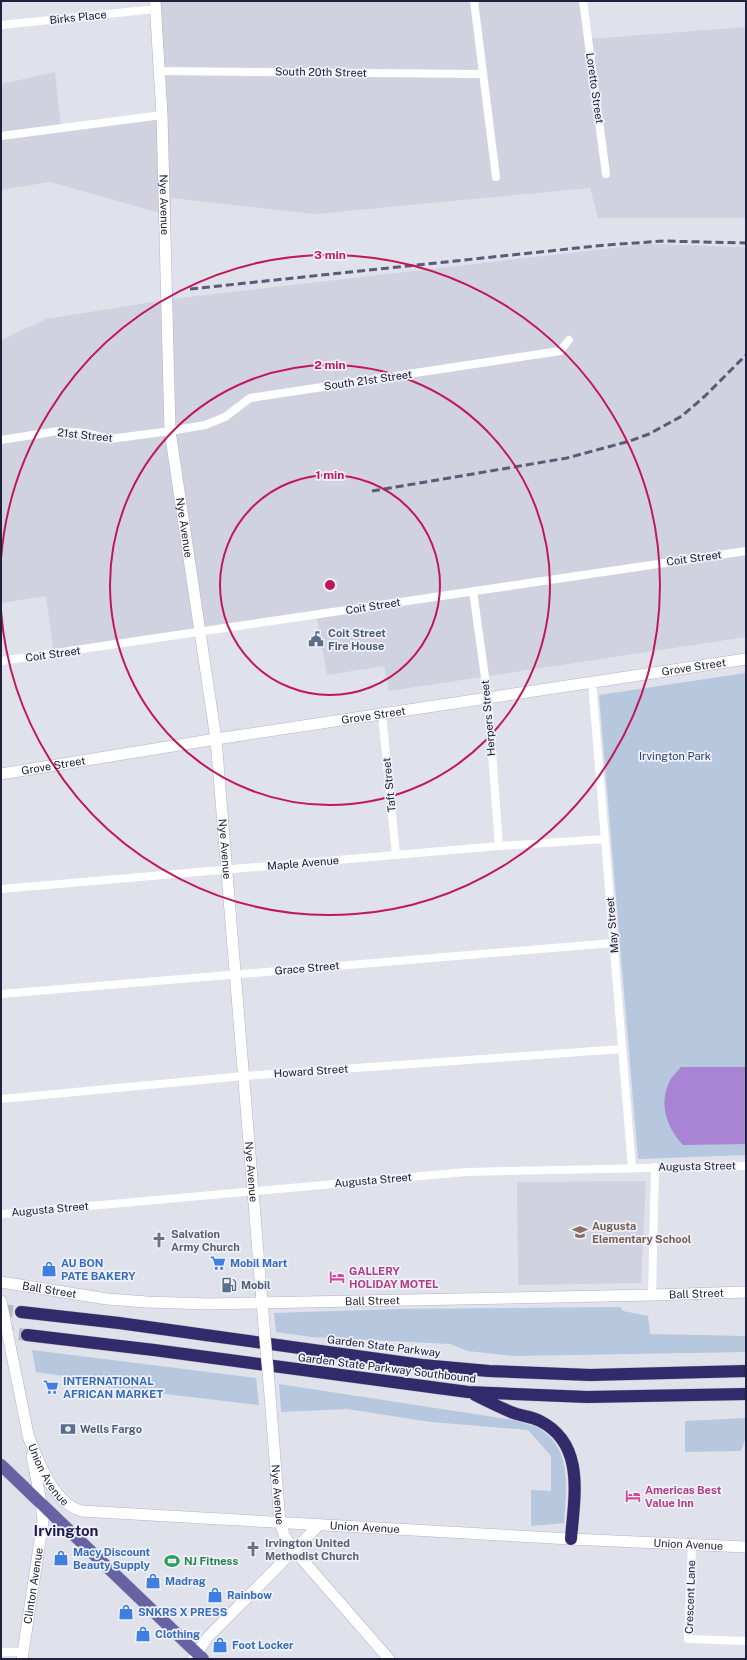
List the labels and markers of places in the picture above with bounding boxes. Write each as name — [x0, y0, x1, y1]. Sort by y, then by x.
centre of rings — [323, 578, 337, 592]
place label: Coit Street Fire House — [328, 627, 386, 652]
public building icon: Coit Street Fire House — [307, 630, 325, 648]
place label: Augusta Elementary School — [592, 1220, 692, 1245]
school or university icon: Augusta Elementary School — [571, 1223, 589, 1241]
place label: Salvation Army Church — [171, 1228, 240, 1253]
church icon: Salvation Army Church — [150, 1231, 168, 1249]
supermarket icon: Mobil Mart — [209, 1254, 227, 1272]
place label: AU BON PATE BAKERY — [61, 1257, 136, 1282]
place label: Mobil Mart — [230, 1257, 288, 1269]
shop icon: AU BON PATE BAKERY — [40, 1260, 58, 1278]
place label: GALLERY HOLIDAY MOTEL — [349, 1265, 438, 1290]
hotel icon: GALLERY HOLIDAY MOTEL — [328, 1268, 346, 1286]
fuel station icon: Mobil — [220, 1276, 238, 1294]
place label: Mobil — [241, 1279, 271, 1291]
place label: INTERNATIONAL AFRICAN MARKET — [63, 1375, 163, 1400]
supermarket icon: INTERNATIONAL AFRICAN MARKET — [42, 1378, 60, 1396]
bank icon: Wells Fargo — [59, 1420, 77, 1438]
place label: Wells Fargo — [80, 1423, 142, 1435]
place label: Americas Best Value Inn — [645, 1484, 722, 1509]
hotel icon: Americas Best Value Inn — [624, 1487, 642, 1505]
place label: Irvington United Methodist Church — [265, 1537, 359, 1562]
church icon: Irvington United Methodist Church — [244, 1540, 262, 1558]
place label: Macy Discount Beauty Supply — [73, 1546, 151, 1571]
shop icon: Macy Discount Beauty Supply — [52, 1549, 70, 1567]
sports icon: NJ Fitness — [163, 1552, 181, 1570]
place label: NJ Fitness — [184, 1555, 238, 1567]
shop icon: Madrag — [144, 1572, 162, 1590]
place label: Madrag — [165, 1575, 206, 1587]
shop icon: Rainbow — [206, 1586, 224, 1604]
place label: Rainbow — [227, 1589, 272, 1601]
shop icon: SNKRS X PRESS — [117, 1603, 135, 1621]
place label: SNKRS X PRESS — [138, 1606, 228, 1618]
shop icon: Clothing — [134, 1625, 152, 1643]
place label: Clothing — [155, 1628, 200, 1640]
shop icon: Foot Locker — [211, 1636, 229, 1654]
place label: Foot Locker — [232, 1639, 294, 1651]

